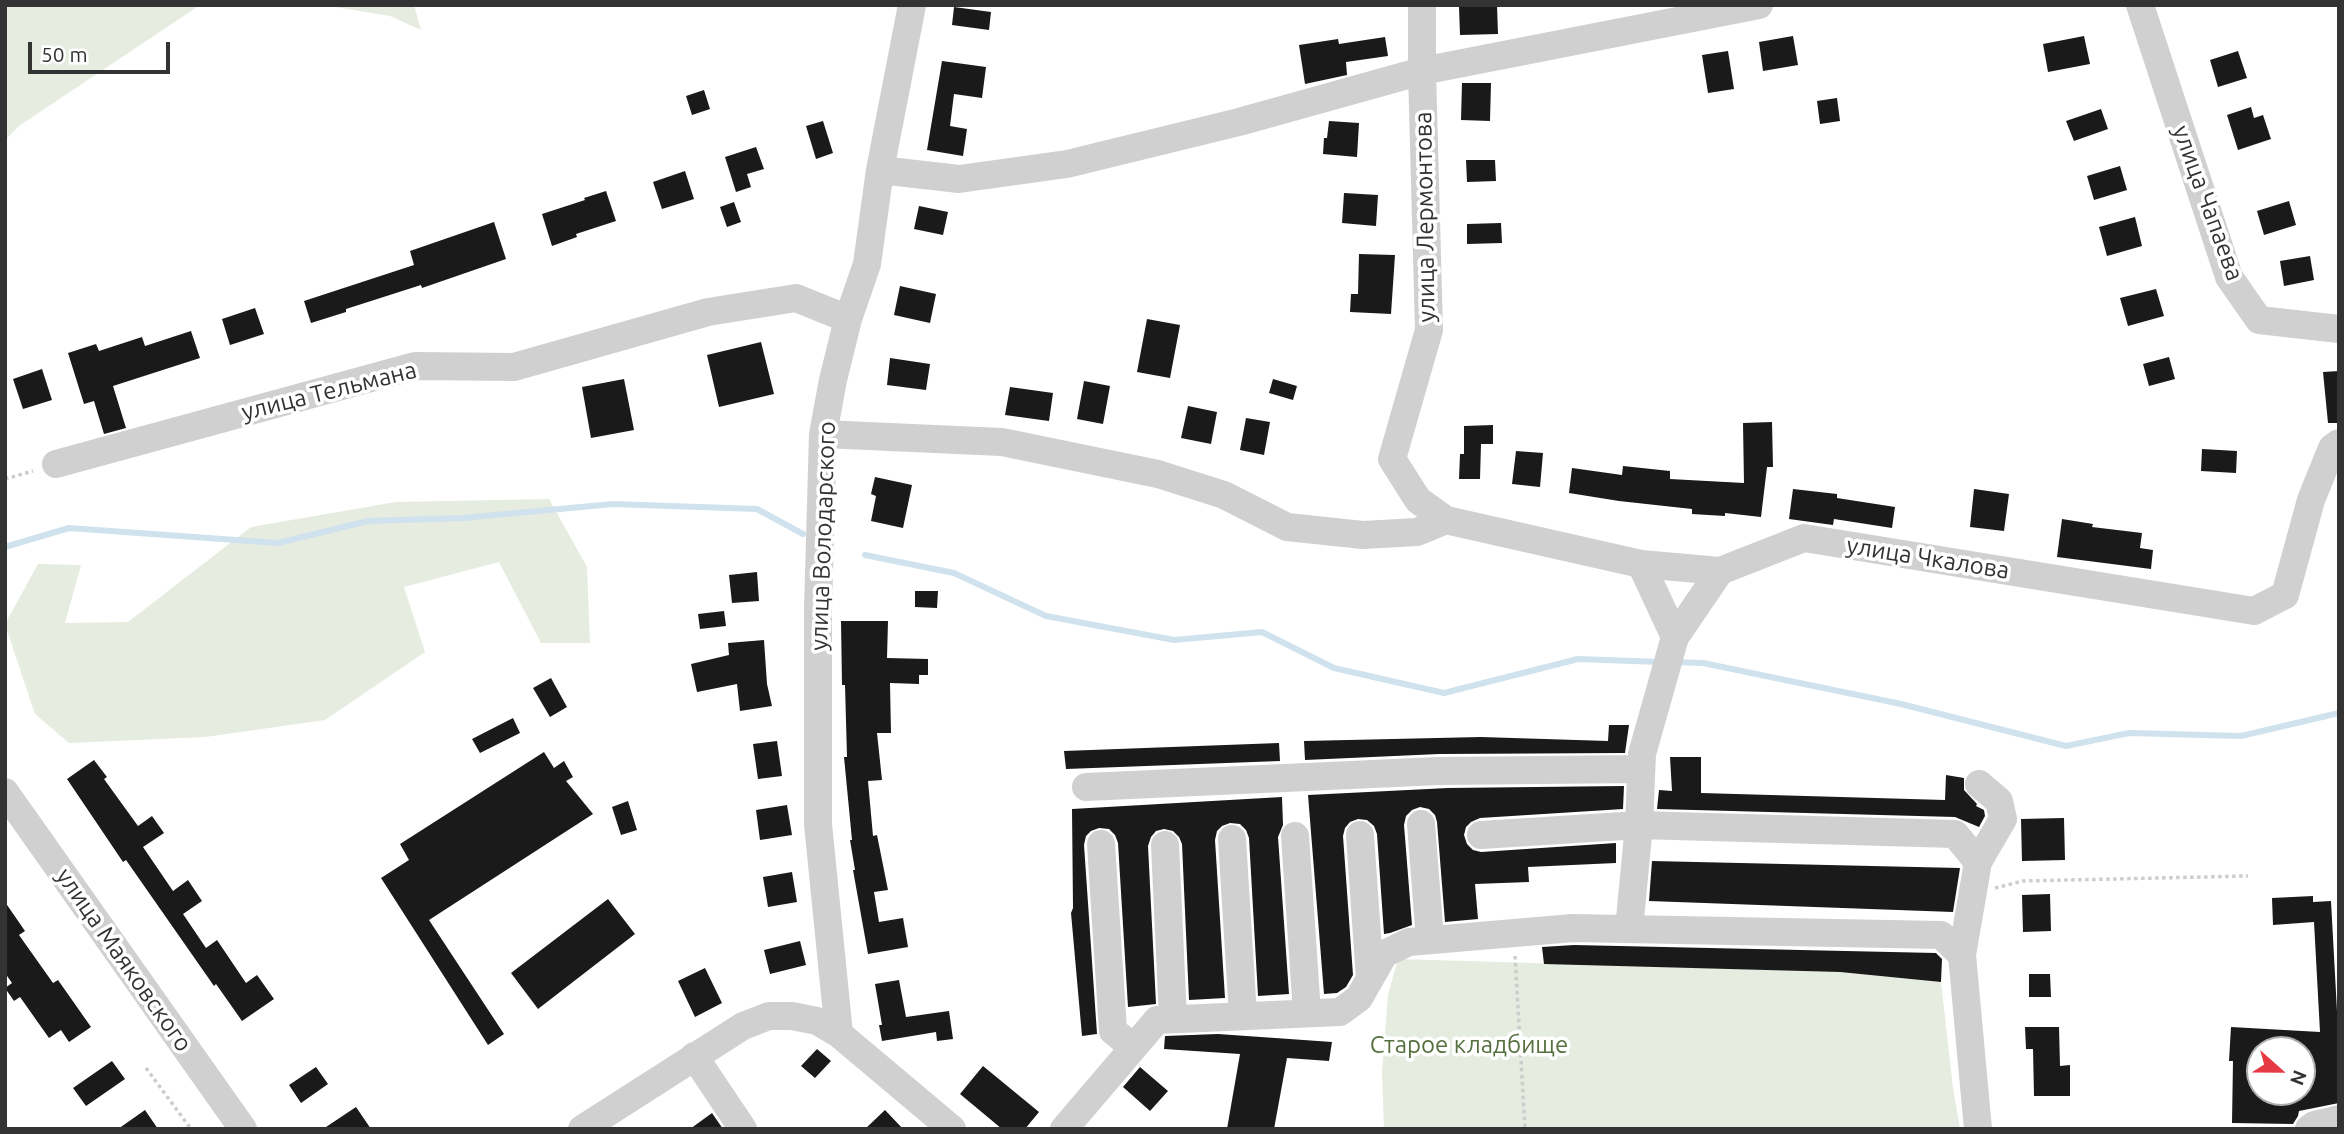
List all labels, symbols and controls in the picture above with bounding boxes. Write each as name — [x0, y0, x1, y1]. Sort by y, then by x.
scale bar — [32, 28, 173, 72]
text: 50 m — [41, 42, 88, 66]
street label: улица Лермонтова — [1409, 111, 1441, 323]
street label: улица Чапаева — [2167, 121, 2249, 285]
street label: улица Тельмана — [239, 355, 419, 427]
street label: улица Володарского — [805, 421, 841, 651]
street label: улица Чкалова — [1845, 531, 2011, 585]
street label: улица Маяковского — [50, 863, 198, 1057]
park label: Старое кладбище — [1370, 1031, 1568, 1059]
north arrow — [2246, 1036, 2316, 1106]
text: N — [2286, 1067, 2312, 1088]

